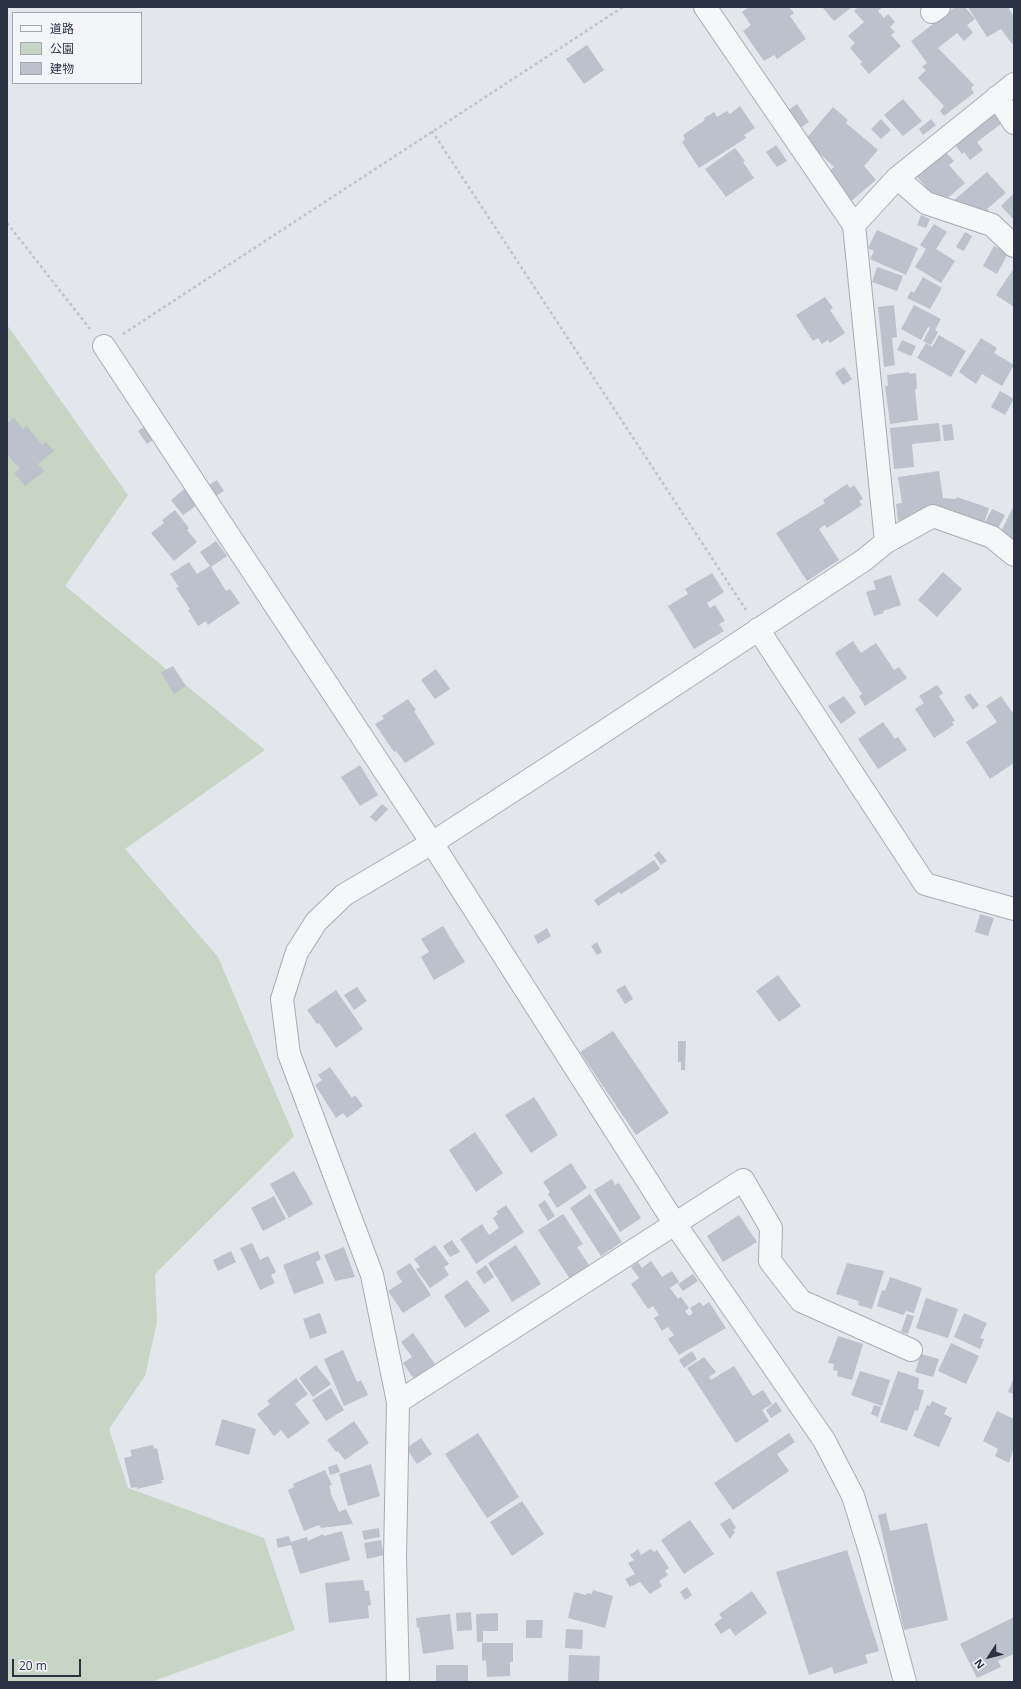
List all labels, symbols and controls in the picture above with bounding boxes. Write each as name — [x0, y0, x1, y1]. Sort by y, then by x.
legend — [12, 12, 142, 84]
text: 道路 — [50, 20, 74, 37]
text: 公園 — [50, 40, 74, 57]
text: 建物 — [50, 60, 74, 77]
north arrow — [969, 1637, 1009, 1677]
scale bar — [14, 1651, 83, 1677]
text: N — [970, 1656, 988, 1672]
text: 20 m — [19, 1657, 47, 1674]

